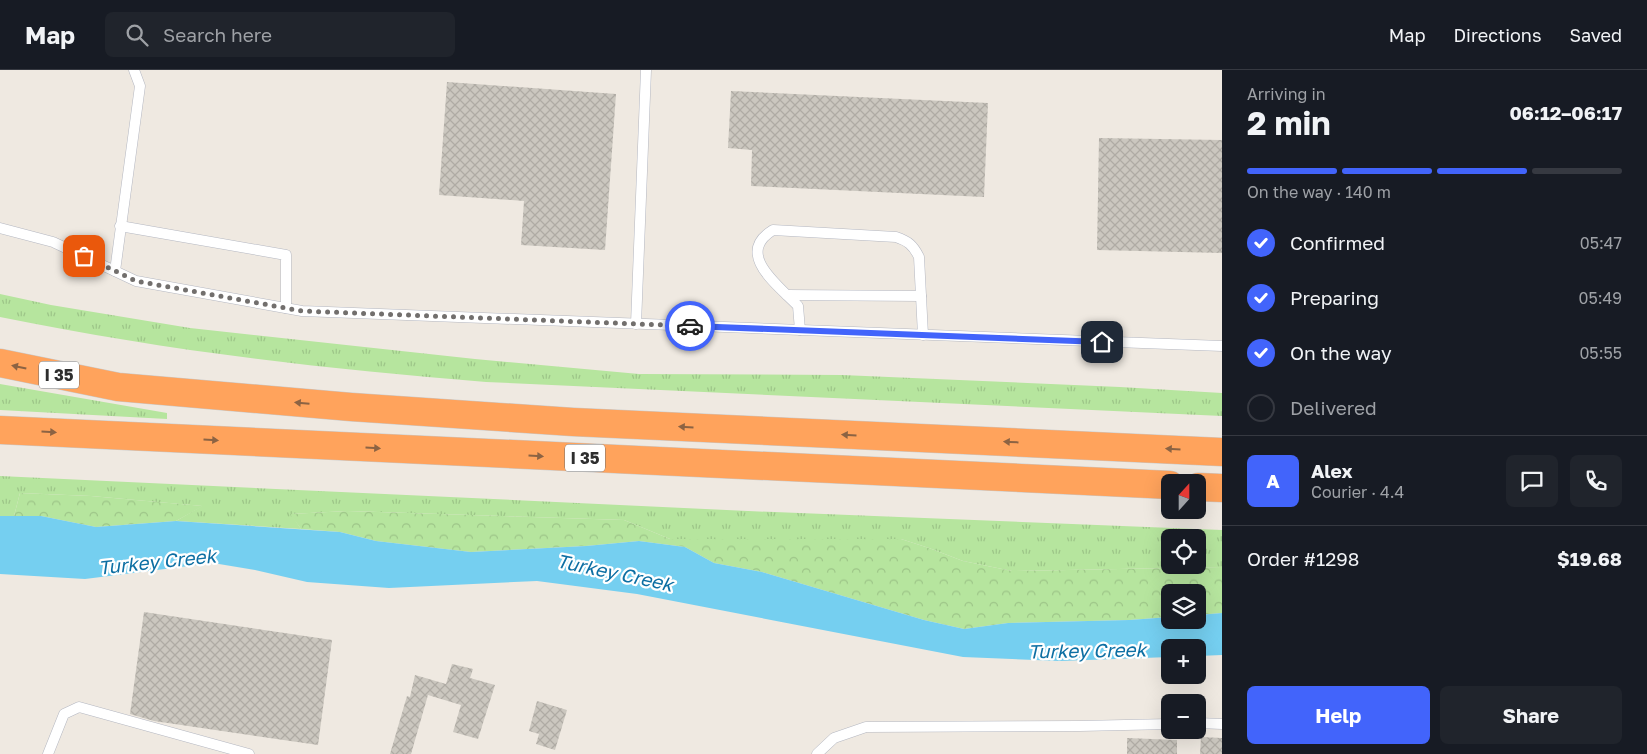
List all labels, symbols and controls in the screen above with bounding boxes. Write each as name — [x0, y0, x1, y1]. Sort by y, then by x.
search box — [105, 12, 455, 57]
text: Map — [25, 20, 75, 49]
icon: search — [123, 21, 151, 49]
text: Search here — [163, 23, 272, 46]
text: Map — [1389, 24, 1425, 46]
text: Directions — [1453, 24, 1541, 46]
text: Saved — [1569, 24, 1622, 46]
text: Arriving in — [1247, 84, 1326, 104]
text: 06:12–06:17 — [1509, 101, 1622, 124]
text: 2 min — [1247, 104, 1331, 142]
text: On the way · 140 m — [1247, 182, 1391, 202]
icon: check — [1247, 229, 1275, 257]
text: Confirmed — [1290, 231, 1385, 254]
text: 05:47 — [1580, 233, 1622, 253]
pin — [63, 235, 105, 277]
icon: bag — [70, 242, 98, 270]
icon: check — [1247, 284, 1275, 312]
text: Preparing — [1290, 286, 1379, 309]
text: 05:49 — [1579, 288, 1622, 308]
courier — [665, 301, 715, 351]
icon: car — [676, 312, 704, 340]
pin — [1081, 321, 1123, 363]
icon: home — [1088, 328, 1116, 356]
icon: check — [1247, 339, 1275, 367]
text: On the way — [1290, 341, 1392, 364]
text: 05:55 — [1579, 343, 1622, 363]
road number: I 35 — [39, 362, 79, 388]
one-way arrow — [11, 363, 26, 371]
text: Delivered — [1290, 396, 1377, 419]
one-way arrow — [294, 398, 310, 406]
one-way arrow — [678, 423, 694, 431]
one-way arrow — [41, 429, 57, 437]
one-way arrow — [840, 430, 856, 438]
one-way arrow — [203, 437, 219, 445]
one-way arrow — [1003, 438, 1019, 446]
one-way arrow — [366, 444, 382, 452]
road number: I 35 — [565, 444, 605, 472]
one-way arrow — [1165, 445, 1181, 453]
one-way arrow — [528, 452, 544, 460]
button: chat — [1506, 455, 1558, 507]
button: phone — [1570, 455, 1622, 507]
text: Alex — [1311, 459, 1352, 482]
text: A — [1266, 469, 1280, 492]
north arrow — [1161, 474, 1206, 519]
map controls — [1161, 474, 1206, 739]
text: Courier · 4.4 — [1311, 482, 1404, 502]
button: locate — [1161, 529, 1206, 574]
water label: Turkey Creek — [97, 543, 219, 579]
text: Order #1298 — [1247, 547, 1359, 570]
text: $19.68 — [1557, 547, 1622, 570]
water label: Turkey Creek — [555, 548, 677, 596]
button: layers — [1161, 584, 1206, 629]
water label: Turkey Creek — [1028, 637, 1149, 663]
button: + — [1161, 639, 1206, 684]
button: Help — [1247, 686, 1430, 744]
button: Share — [1440, 686, 1622, 744]
button: − — [1161, 694, 1206, 739]

